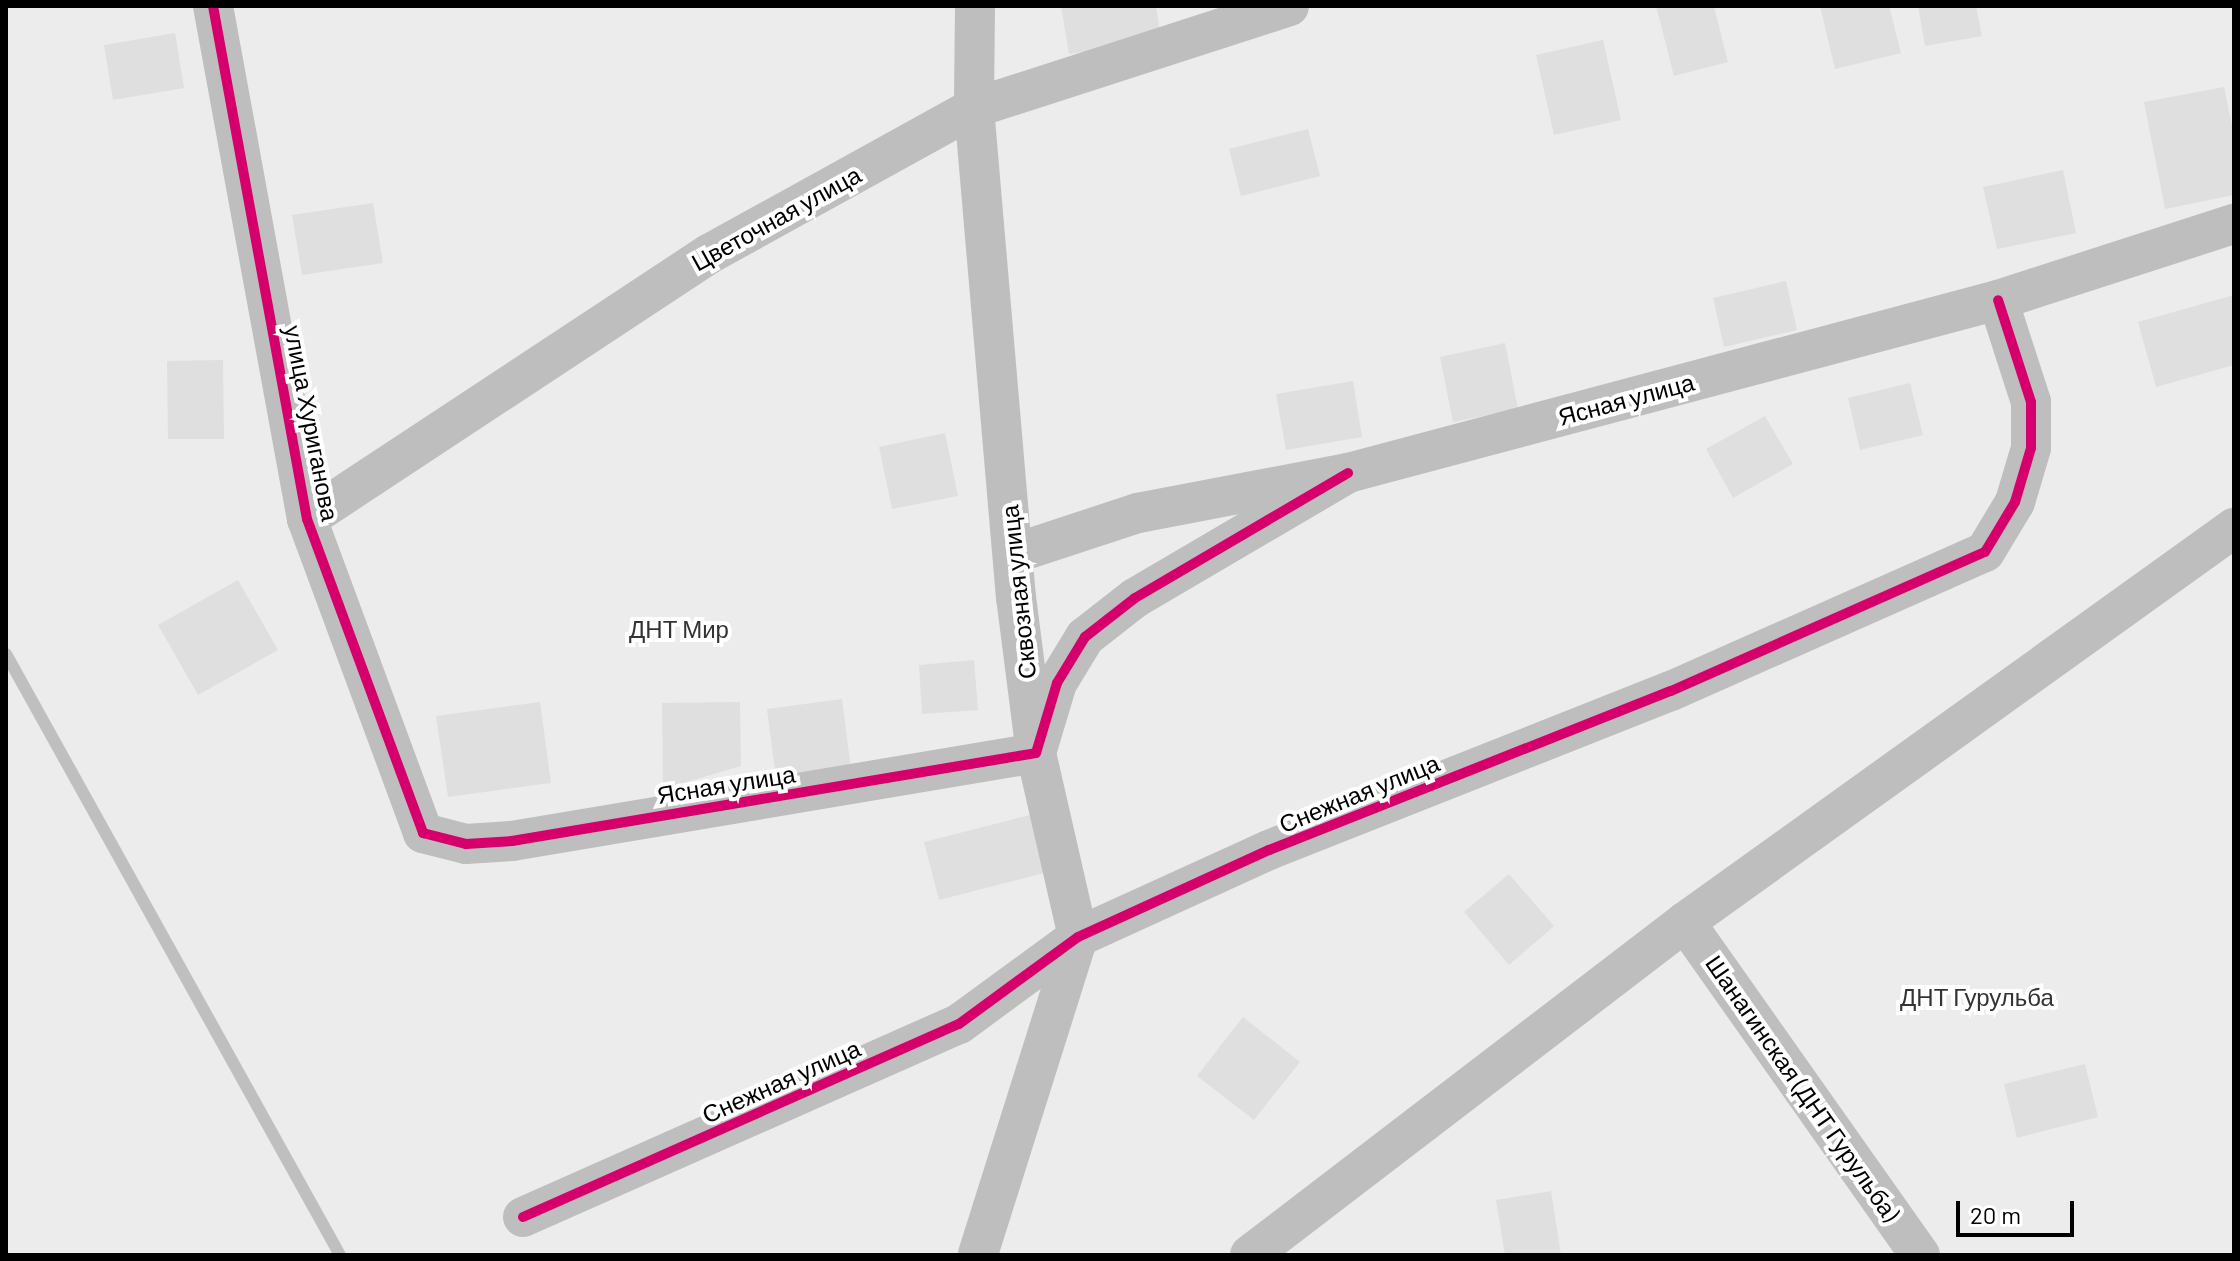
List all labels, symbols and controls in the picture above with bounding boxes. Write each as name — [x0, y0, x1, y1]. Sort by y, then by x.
street label: Цветочная улица — [686, 160, 866, 276]
street label: улица Хуриганова — [279, 323, 345, 523]
street label: Ясная улица — [1555, 367, 1697, 431]
street label: Сквозная улица — [995, 504, 1041, 680]
park label: ДНТ Мир — [629, 615, 729, 643]
street label: Снежная улица — [1275, 748, 1443, 838]
street label: Ясная улица — [655, 759, 797, 809]
street label: Шанагинская (ДНТ Гурульба) — [1700, 950, 1906, 1226]
park label: ДНТ Гурульба — [1900, 983, 2054, 1011]
street label: Снежная улица — [697, 1033, 865, 1129]
scale bar — [1960, 1185, 2078, 1235]
text: 20 m — [1970, 1200, 2021, 1229]

